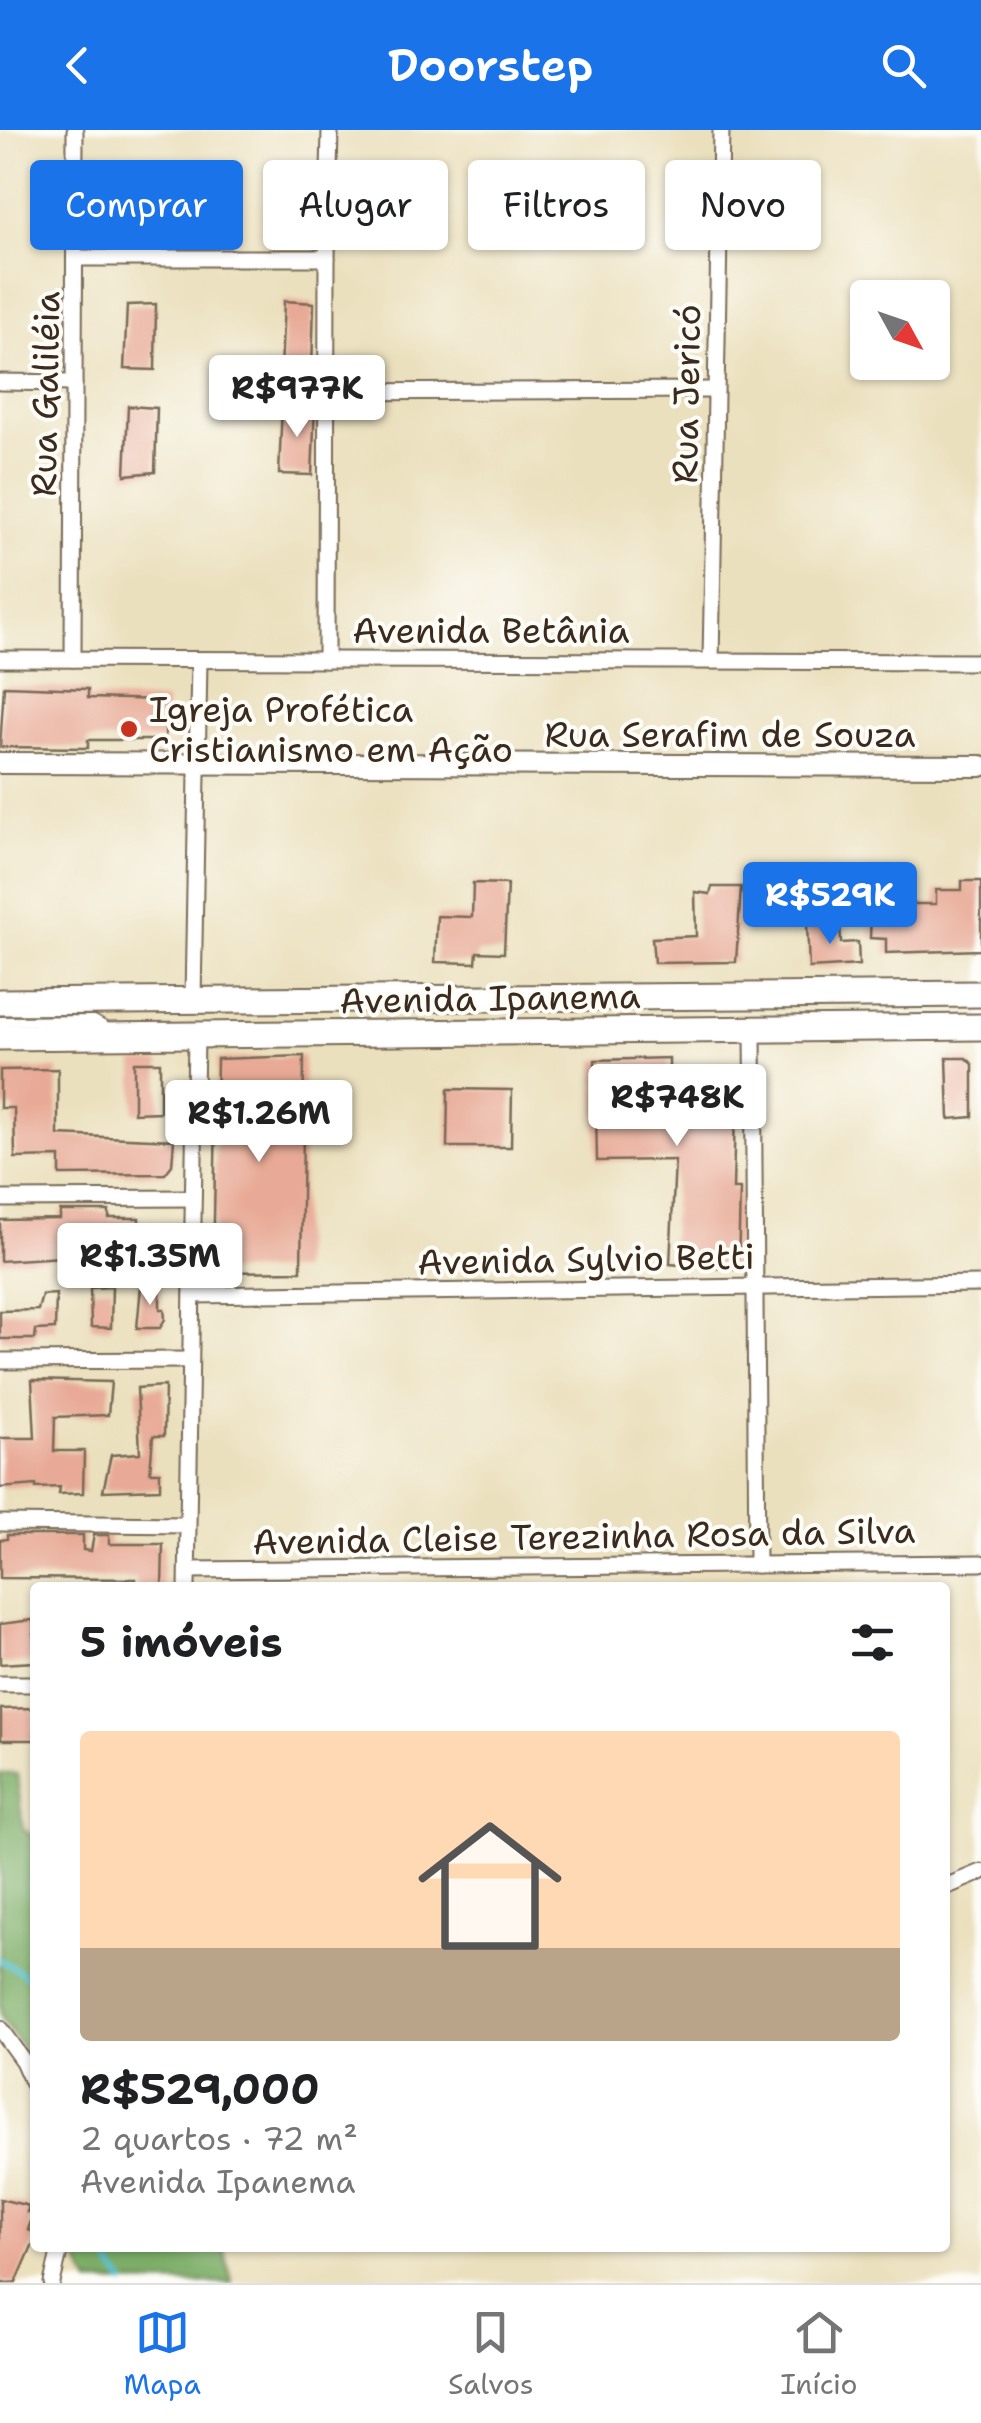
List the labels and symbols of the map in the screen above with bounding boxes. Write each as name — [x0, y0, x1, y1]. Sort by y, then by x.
north arrow — [850, 280, 950, 380]
street label: Rua Galiléia — [20, 291, 70, 497]
street label: Rua Jericó — [661, 304, 711, 484]
pin: R$977K — [216, 355, 378, 440]
street label: Avenida Betânia — [352, 607, 630, 654]
place label: Igreja Profética Cristianismo em Ação — [149, 686, 513, 773]
street label: Rua Serafim de Souza — [545, 711, 916, 758]
marker: Igreja Profética Cristianismo em Ação — [118, 718, 140, 740]
pin: R$529K — [749, 862, 911, 947]
street label: Avenida Ipanema — [339, 972, 641, 1024]
pin: R$748K — [596, 1064, 758, 1149]
pin: R$1.26M — [167, 1080, 351, 1165]
pin: R$1.35M — [58, 1223, 242, 1308]
street label: Avenida Sylvio Betti — [417, 1233, 755, 1285]
street label: Avenida Cleise Terezinha Rosa da Silva — [252, 1507, 916, 1565]

